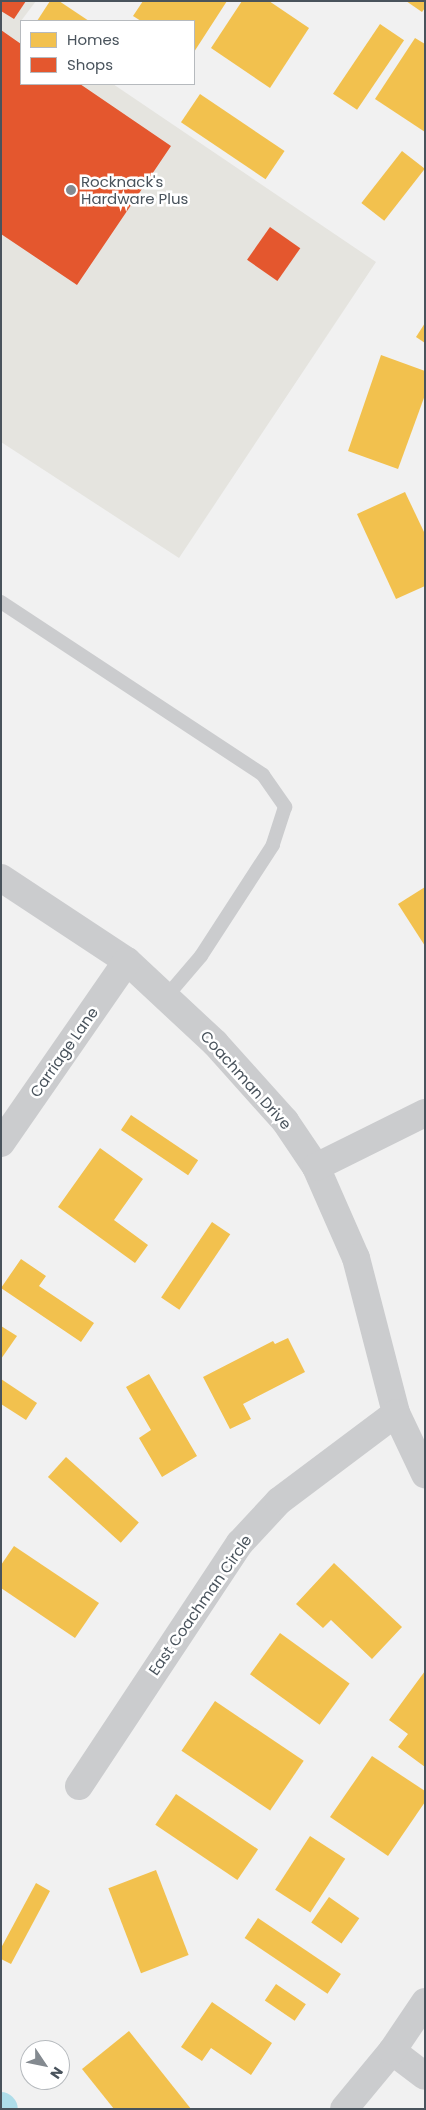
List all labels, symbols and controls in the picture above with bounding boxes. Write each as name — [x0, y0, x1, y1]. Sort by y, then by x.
legend — [20, 20, 195, 85]
text: Homes — [67, 29, 120, 50]
text: Shops — [67, 54, 113, 75]
place label: Rocknack's Hardware Plus — [81, 172, 188, 207]
marker: Rocknack's Hardware Plus — [65, 184, 77, 196]
street label: Carriage Lane — [26, 1004, 102, 1100]
street label: Coachman Drive — [197, 1027, 295, 1133]
street label: East Coachman Circle — [145, 1531, 255, 1679]
north arrow — [20, 2040, 70, 2090]
text: N — [45, 2063, 68, 2083]

